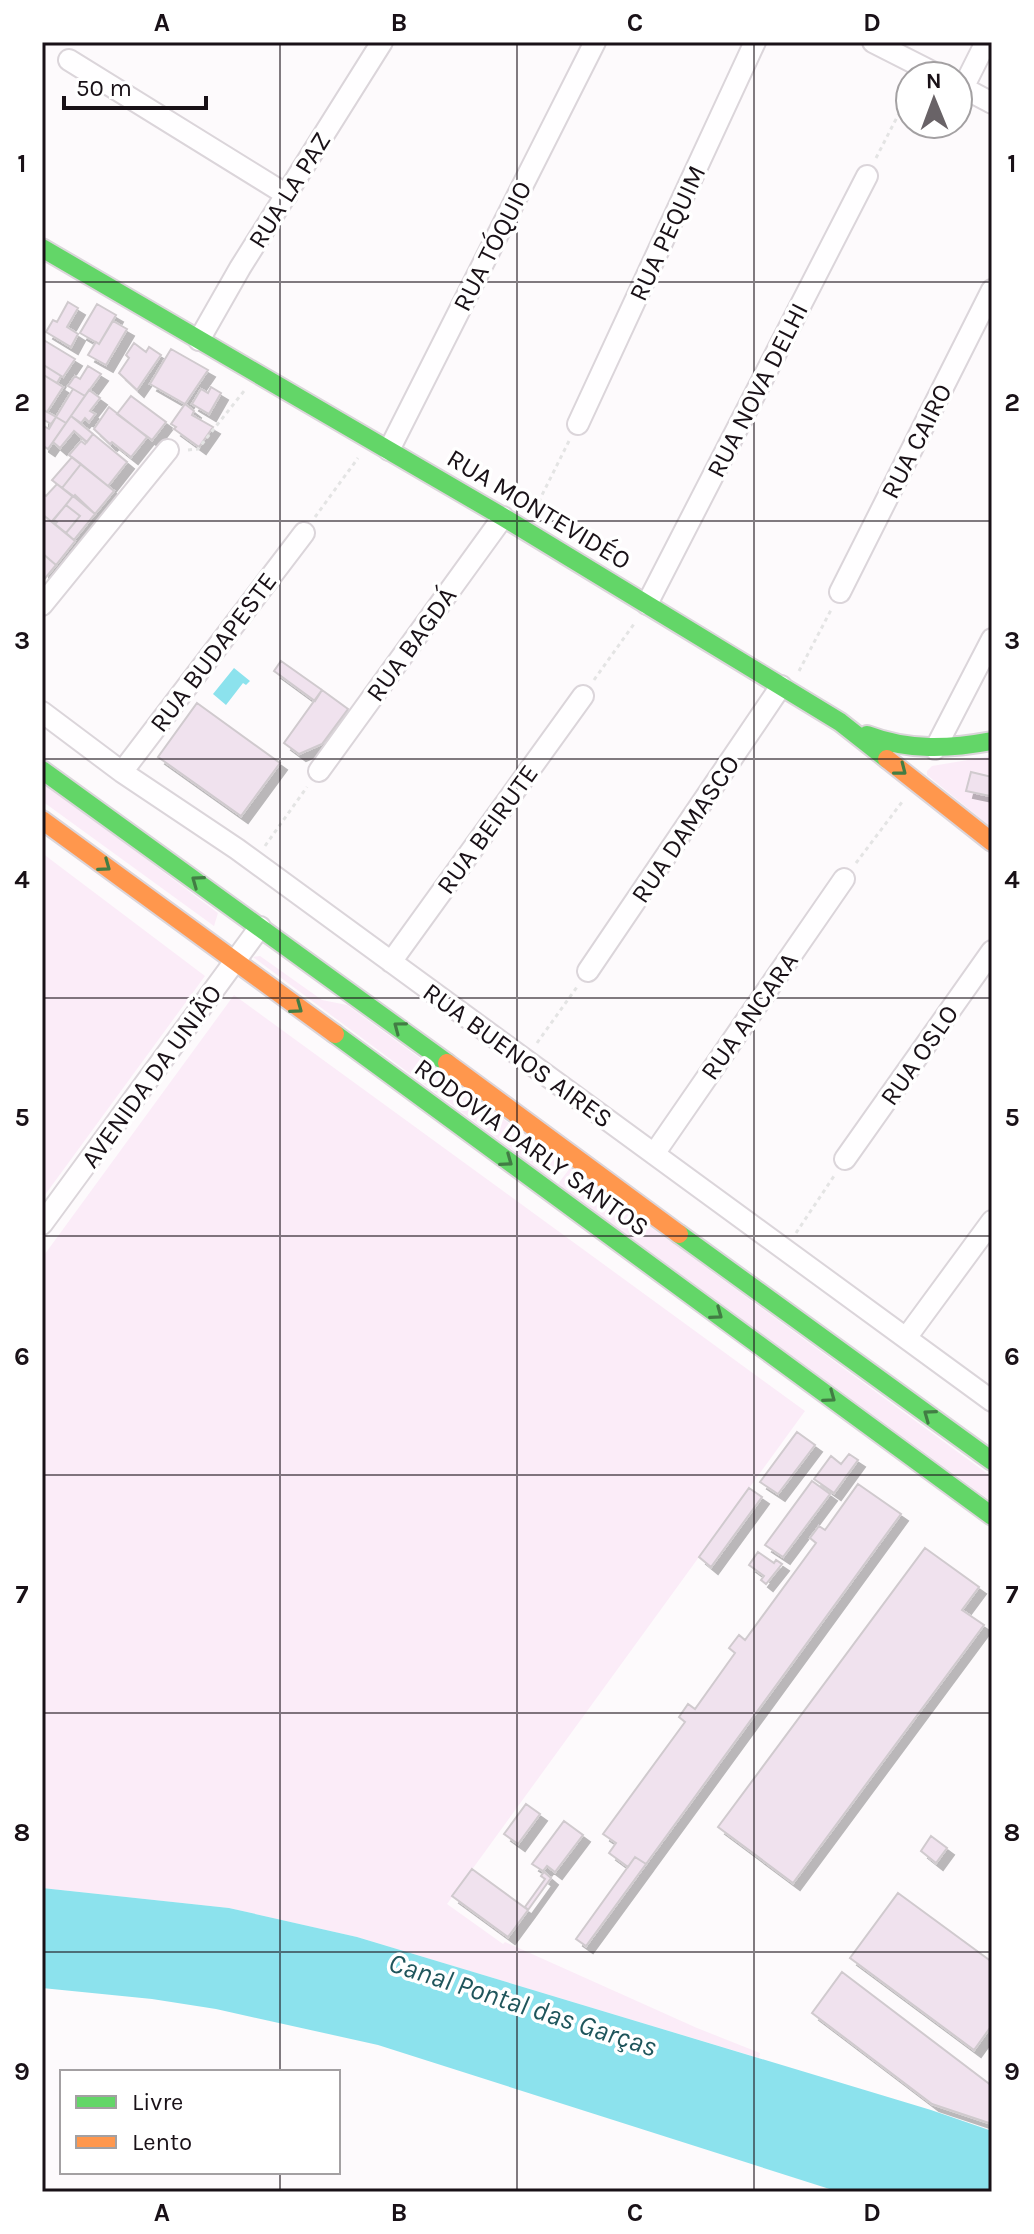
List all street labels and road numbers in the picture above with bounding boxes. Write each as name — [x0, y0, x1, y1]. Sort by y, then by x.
street label: RUA LA PAZ — [242, 127, 337, 254]
street label: RUA PEQUIM — [623, 160, 712, 306]
street label: RUA TÓQUIO — [446, 176, 538, 316]
street label: RUA NOVA DELHI — [700, 298, 815, 483]
street label: RUA CAIRO — [874, 379, 959, 504]
street label: RUA MONTEVIDÉO — [441, 442, 637, 576]
street label: RUA BUDAPESTE — [143, 566, 283, 738]
street label: RUA BAGDÁ — [359, 580, 463, 708]
street label: RUA DAMASCO — [625, 750, 746, 909]
street label: RUA BEIRUTE — [430, 758, 545, 900]
street label: RUA ANCARA — [694, 947, 805, 1086]
street label: RUA BUENOS AIRES — [417, 976, 619, 1135]
street label: AVENIDA DA UNIÃO — [75, 979, 228, 1174]
street label: RUA OSLO — [874, 999, 965, 1111]
street label: RODOVIA DARLY SANTOS — [408, 1052, 655, 1243]

